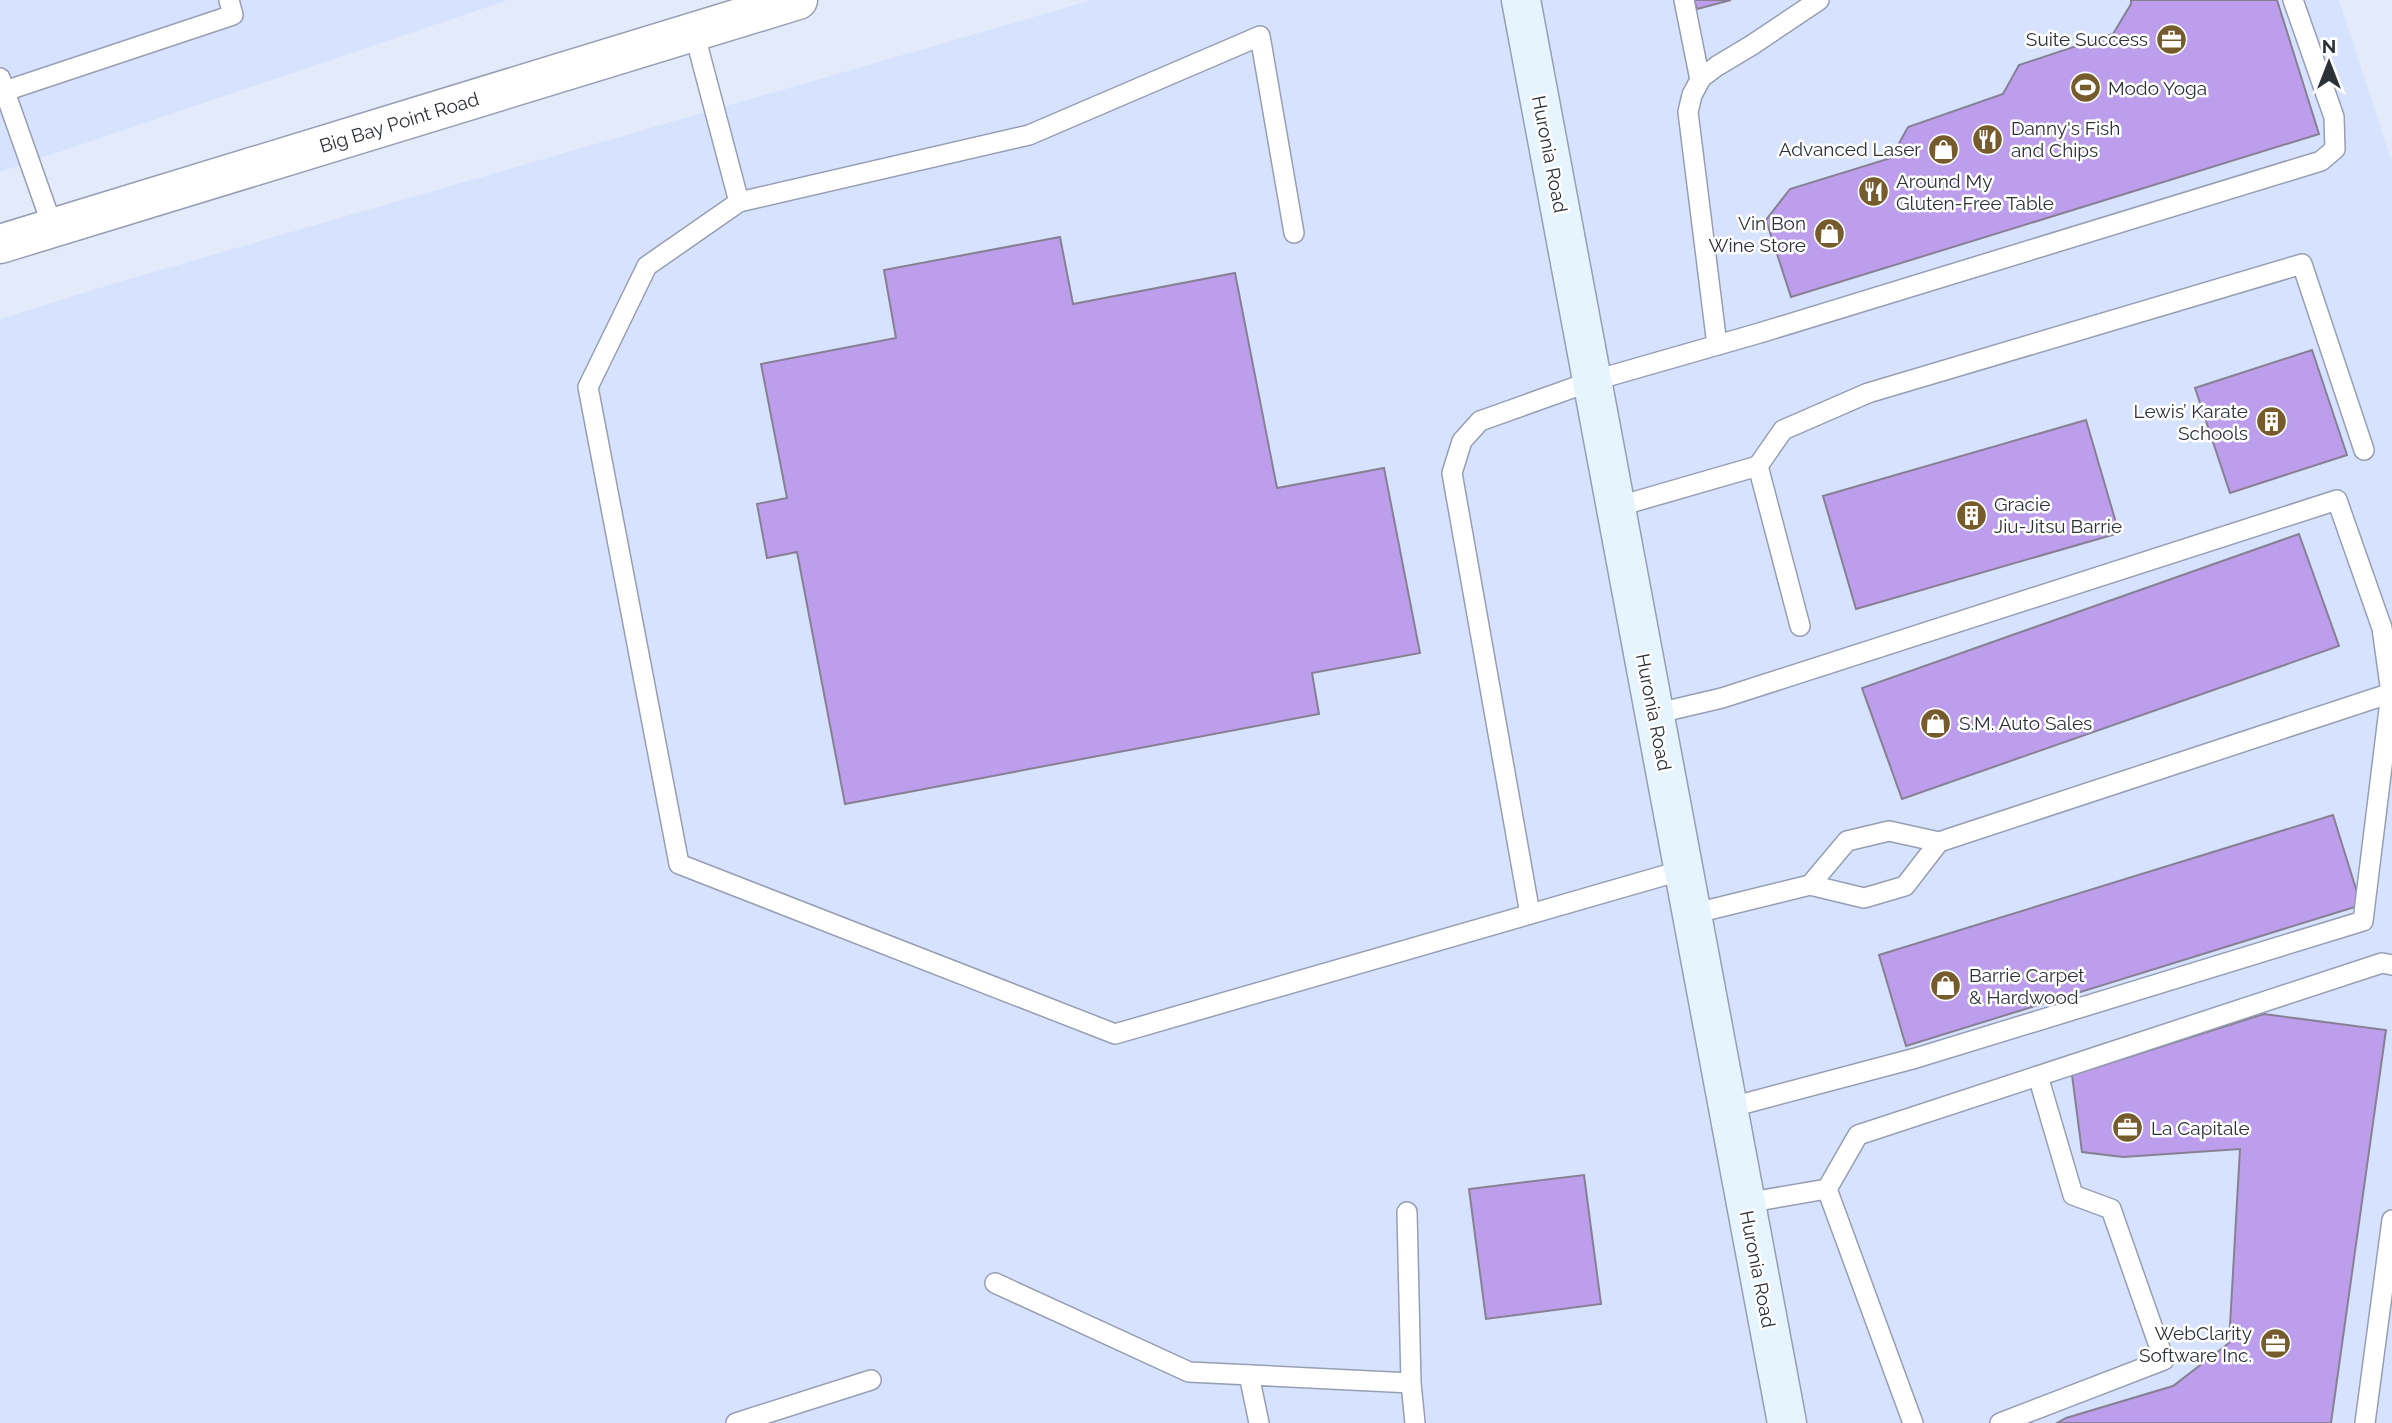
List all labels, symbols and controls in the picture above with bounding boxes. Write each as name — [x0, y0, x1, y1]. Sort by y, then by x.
office icon: Suite Success — [2154, 22, 2188, 56]
place label: Suite Success — [2026, 28, 2148, 50]
north arrow — [2294, 28, 2364, 98]
text: N — [2322, 35, 2336, 57]
sports icon: Modo Yoga — [2068, 71, 2102, 105]
place label: Modo Yoga — [2108, 77, 2207, 99]
street label: Big Bay Point Road — [317, 87, 481, 157]
street label: Huronia Road — [1528, 94, 1572, 214]
place label: Danny's Fish and Chips — [2011, 117, 2120, 161]
restaurant icon: Danny's Fish and Chips — [1971, 122, 2005, 156]
shop icon: Advanced Laser — [1927, 132, 1961, 166]
place label: Advanced Laser — [1779, 138, 1921, 160]
place label: Around My Gluten-Free Table — [1896, 170, 2054, 214]
restaurant icon: Around My Gluten-Free Table — [1856, 175, 1890, 209]
place label: Vin Bon Wine Store — [1709, 212, 1806, 256]
shop icon: Vin Bon Wine Store — [1812, 217, 1846, 251]
place label: Lewis’ Karate Schools — [2134, 400, 2248, 444]
building icon: Lewis’ Karate Schools — [2254, 405, 2288, 439]
place label: Gracie Jiu-Jitsu Barrie — [1994, 493, 2122, 537]
building icon: Gracie Jiu-Jitsu Barrie — [1954, 498, 1988, 532]
street label: Huronia Road — [1632, 652, 1676, 772]
shop icon: S.M. Auto Sales — [1919, 706, 1953, 740]
place label: S.M. Auto Sales — [1959, 712, 2092, 734]
place label: Barrie Carpet & Hardwood — [1969, 964, 2085, 1008]
shop icon: Barrie Carpet & Hardwood — [1929, 969, 1963, 1003]
office icon: La Capitale — [2111, 1111, 2145, 1145]
place label: La Capitale — [2151, 1117, 2250, 1139]
street label: Huronia Road — [1736, 1209, 1780, 1329]
place label: WebClarity Software Inc. — [2139, 1322, 2252, 1366]
office icon: WebClarity Software Inc. — [2258, 1327, 2292, 1361]

